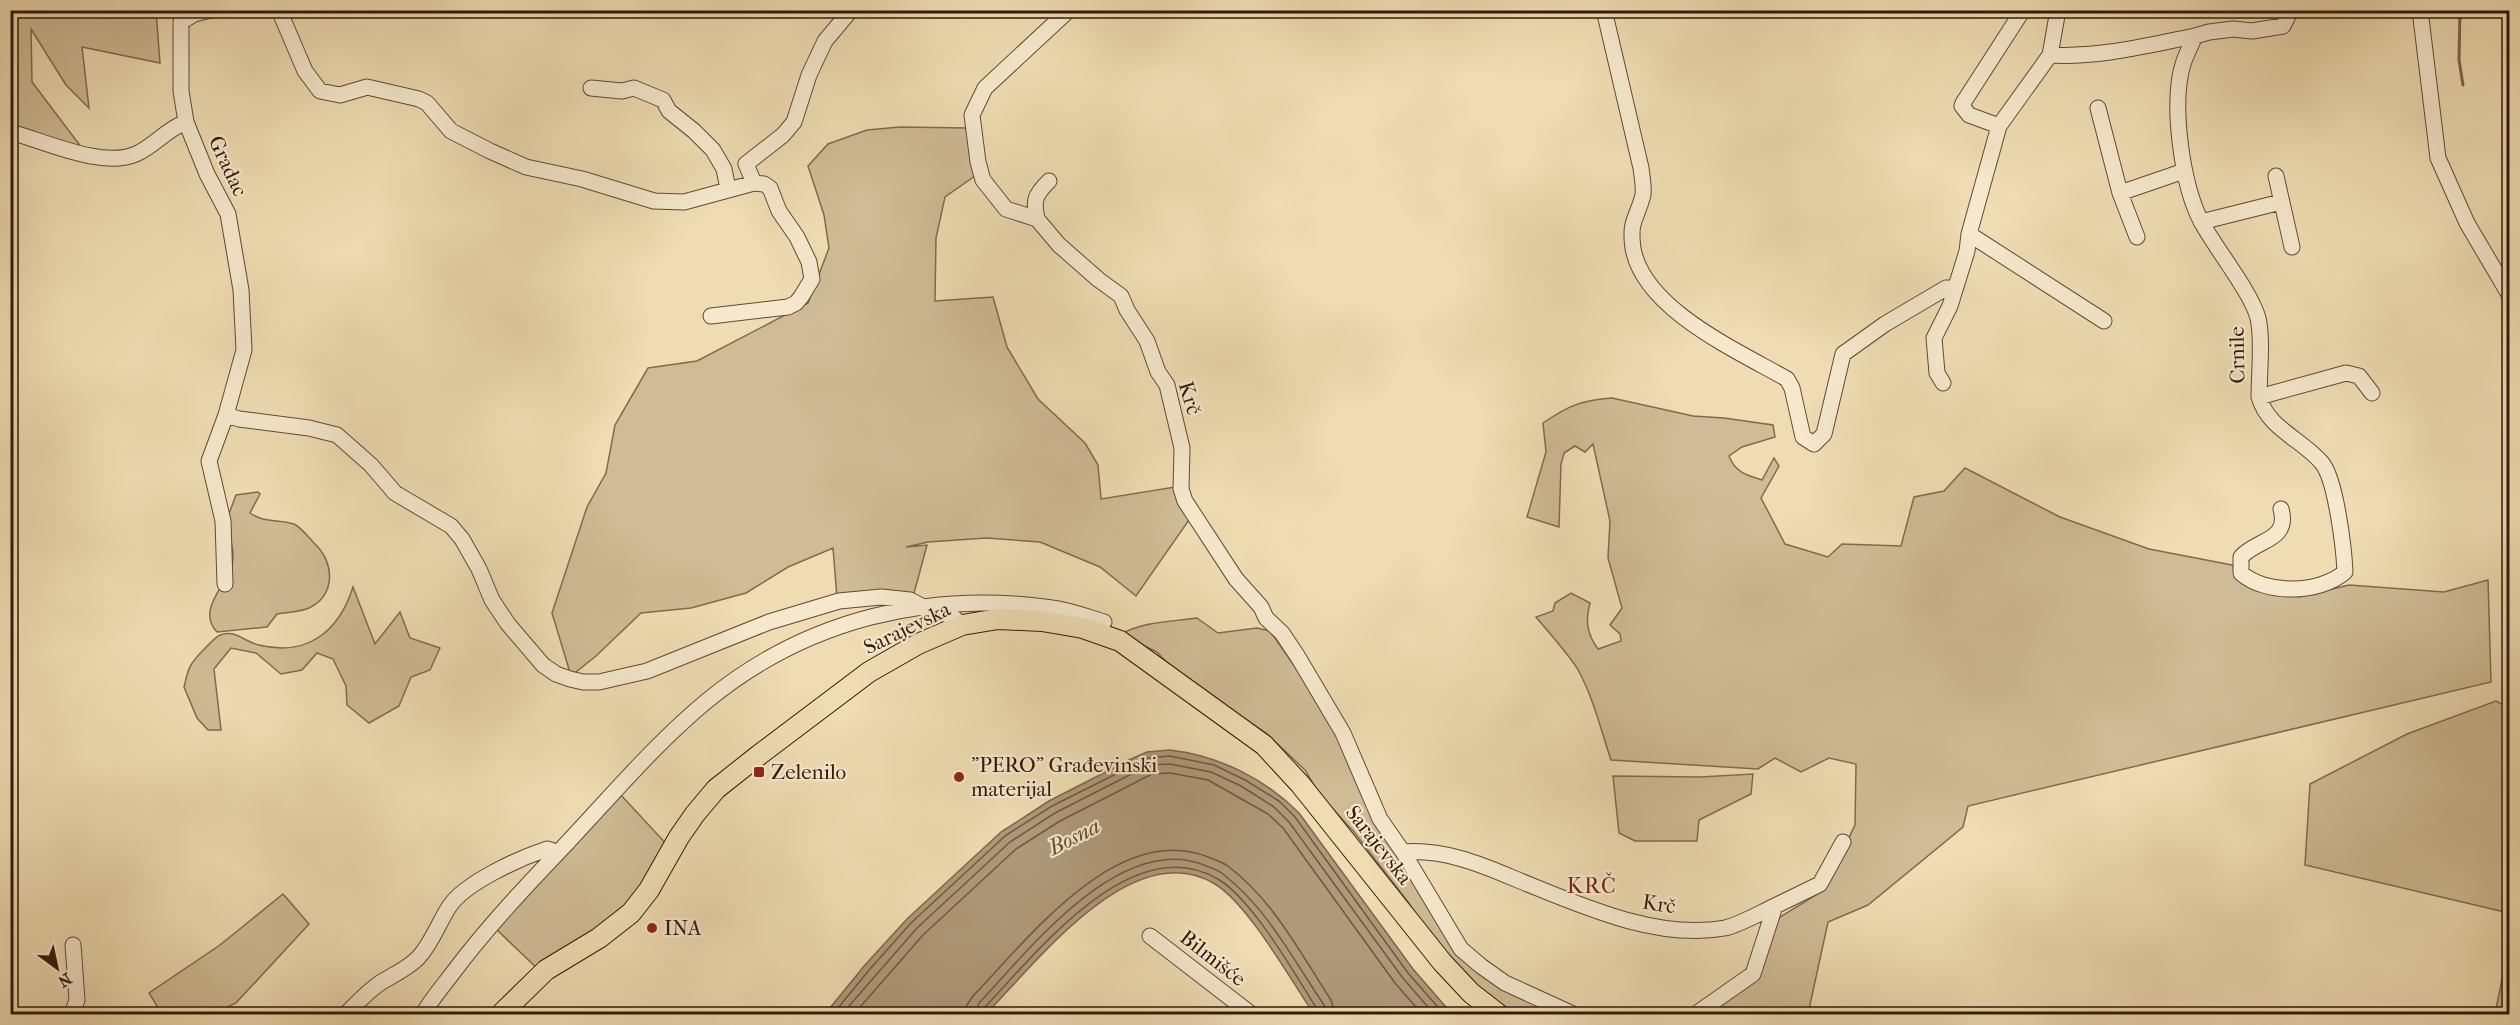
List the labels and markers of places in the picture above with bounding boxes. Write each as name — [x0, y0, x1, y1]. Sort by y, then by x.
place label: "PERO" Građevinski materijal — [971, 753, 1157, 801]
place label: Zelenilo — [771, 760, 846, 784]
marker: Zelenilo — [752, 765, 766, 779]
marker: "PERO" Građevinski materijal — [952, 770, 966, 784]
place label: INA — [664, 916, 702, 940]
marker: INA — [645, 921, 659, 935]

